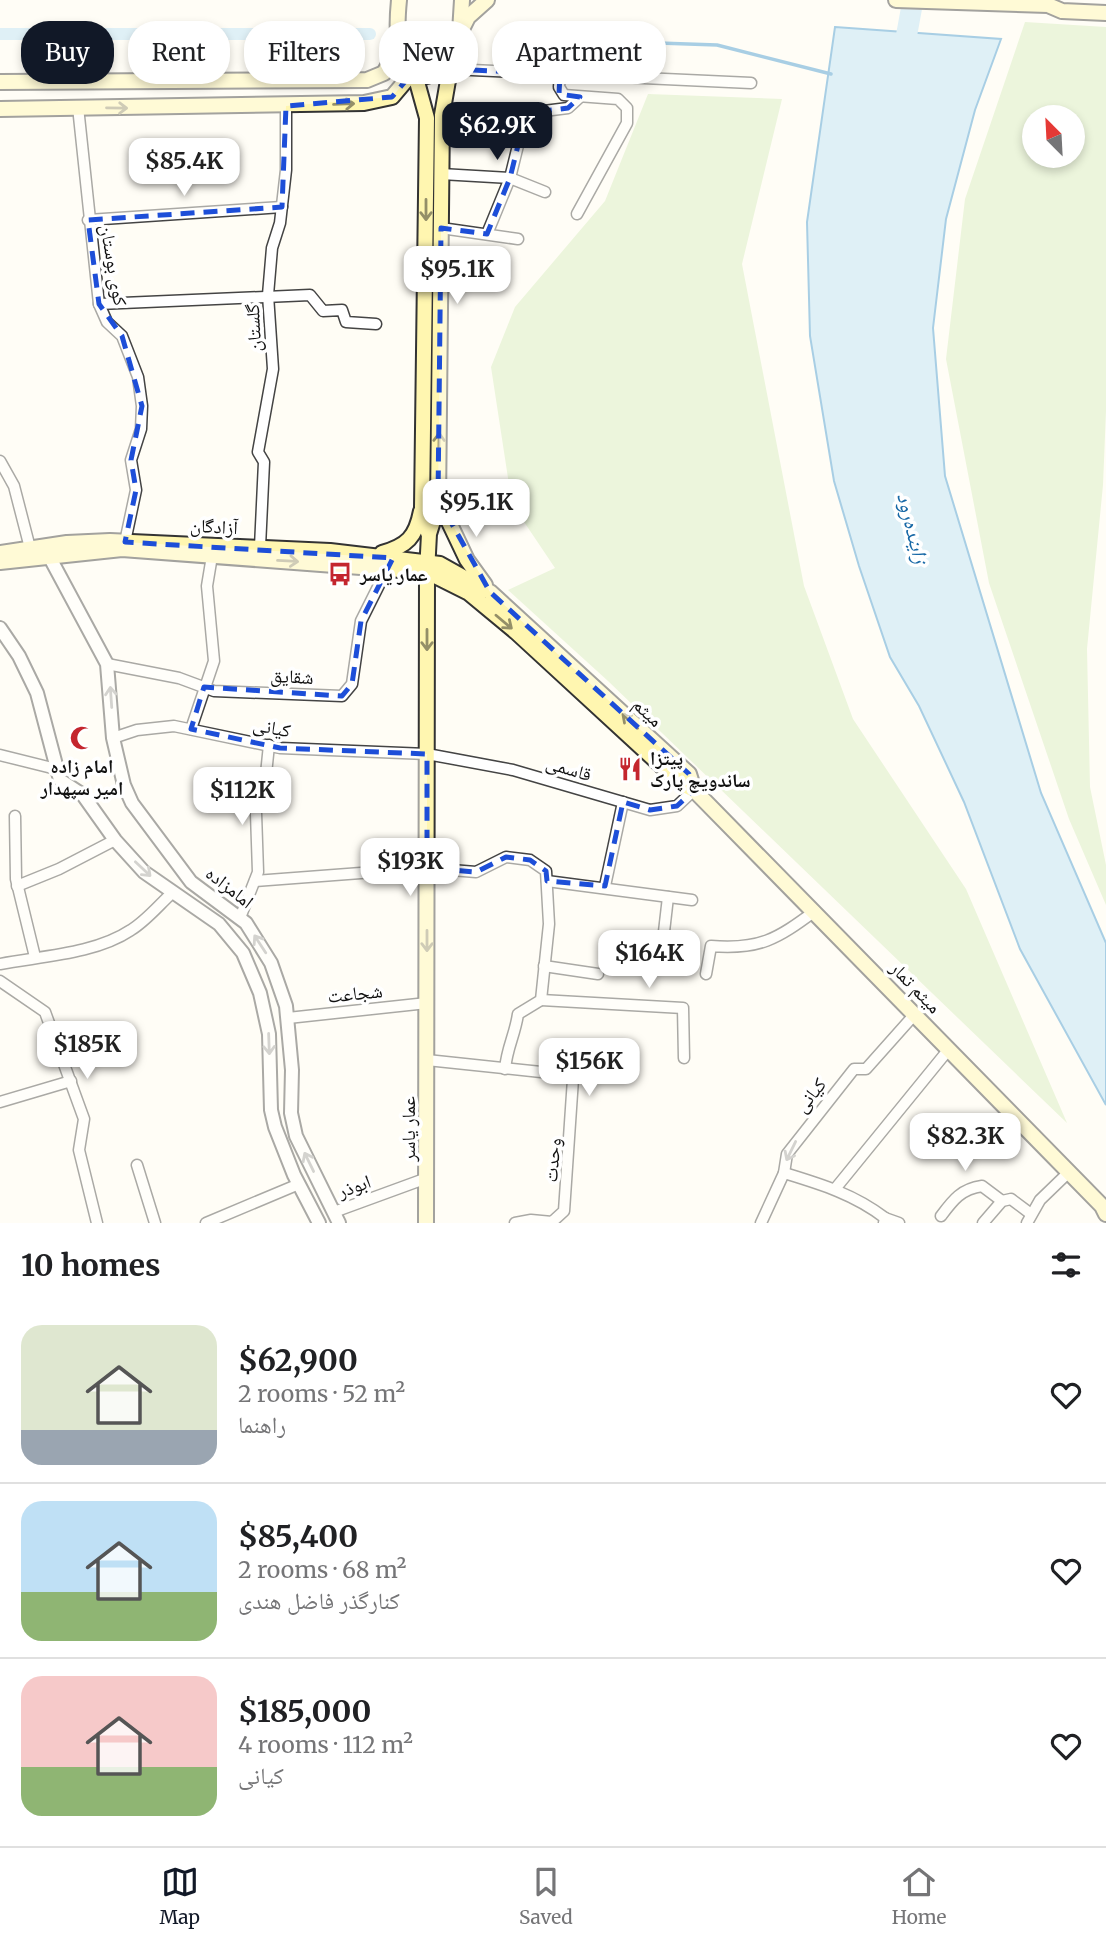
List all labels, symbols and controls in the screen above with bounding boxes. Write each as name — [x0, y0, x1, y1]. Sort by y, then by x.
chip: Buy — [21, 21, 114, 84]
chip: Rent — [128, 21, 230, 84]
chip: Filters — [244, 21, 365, 84]
chip: New — [379, 21, 478, 84]
chip: Apartment — [492, 21, 666, 84]
one-way arrow — [333, 97, 356, 110]
one-way arrow — [105, 101, 128, 115]
pin: $62.9K — [440, 102, 554, 162]
north arrow — [1022, 105, 1085, 168]
map controls — [1022, 105, 1085, 168]
text: $62.9K — [458, 110, 536, 139]
pin: $85.4K — [127, 138, 241, 198]
text: $85.4K — [145, 146, 223, 175]
one-way arrow — [419, 198, 433, 221]
street label: کوی بوستان — [95, 222, 133, 308]
pin: $95.1K — [400, 246, 514, 306]
text: $95.1K — [420, 254, 494, 283]
street label: گلستان — [240, 303, 266, 353]
one-way arrow — [432, 432, 445, 455]
pin: $95.1K — [419, 480, 533, 539]
text: $95.1K — [439, 487, 513, 516]
water label: زاینده‌رود — [891, 490, 935, 569]
street label: آزادگان — [189, 513, 240, 539]
one-way arrow — [276, 555, 299, 568]
bus stop icon: عمار یاسر — [326, 560, 354, 588]
place label: عمار یاسر — [359, 562, 428, 586]
one-way arrow — [495, 614, 513, 630]
one-way arrow — [420, 629, 434, 652]
street label: شقایق — [270, 663, 314, 689]
one-way arrow — [104, 687, 117, 709]
street label: میثم — [627, 692, 668, 733]
street label: کیانی — [251, 712, 293, 742]
one-way arrow — [621, 713, 639, 729]
mosque icon: امام زاده امیر سپهدار — [68, 724, 96, 752]
place label: پیتزا ساندویچ پارک — [650, 746, 751, 793]
street label: قاسمی — [543, 750, 595, 786]
place label: امام زاده امیر سپهدار — [40, 754, 123, 800]
restaurant icon: پیتزا ساندویچ پارک — [616, 755, 644, 783]
pin: $112K — [193, 768, 291, 827]
text: $112K — [209, 775, 275, 804]
pin: $193K — [361, 838, 459, 898]
text: $193K — [377, 846, 443, 875]
one-way arrow — [134, 861, 151, 878]
street label: امامزاده — [201, 861, 259, 913]
one-way arrow — [420, 930, 434, 953]
pin: $164K — [600, 930, 698, 990]
one-way arrow — [252, 934, 266, 954]
text: $164K — [614, 938, 684, 967]
street label: میثم تمار — [884, 955, 947, 1019]
street label: شجاعت — [326, 978, 384, 1008]
pin: $185K — [38, 1021, 136, 1081]
text: $185K — [53, 1029, 121, 1058]
one-way arrow — [263, 1032, 276, 1055]
pin: $156K — [540, 1038, 638, 1098]
text: $156K — [555, 1046, 623, 1075]
street label: کیانی — [789, 1073, 831, 1117]
street label: عمار یاسر — [396, 1096, 420, 1163]
pin: $82.3K — [908, 1114, 1022, 1173]
text: $82.3K — [926, 1121, 1004, 1150]
street label: وحدت — [538, 1137, 566, 1183]
one-way arrow — [783, 1140, 797, 1161]
one-way arrow — [301, 1152, 315, 1173]
street label: ابوذر — [333, 1169, 374, 1203]
text: 10 homes — [21, 1246, 161, 1284]
icon: filters — [1047, 1246, 1085, 1284]
text: $62,900 — [238, 1341, 358, 1379]
icon: home — [77, 1353, 161, 1437]
icon: heart — [1047, 1376, 1085, 1414]
text: 2 rooms · 52 m² — [238, 1379, 405, 1408]
text: راهنما — [238, 1410, 286, 1439]
text: $85,400 — [238, 1517, 358, 1555]
icon: home — [77, 1529, 161, 1613]
icon: heart — [1047, 1552, 1085, 1590]
text: 2 rooms · 68 m² — [238, 1555, 406, 1584]
text: کنارگذر فاضل هندی — [238, 1586, 400, 1615]
text: $185,000 — [238, 1692, 371, 1730]
icon: home — [77, 1704, 161, 1788]
icon: heart — [1047, 1727, 1085, 1765]
text: 4 rooms · 112 m² — [238, 1730, 413, 1759]
text: کیانی — [238, 1761, 284, 1790]
tab: Map — [159, 1863, 200, 1929]
tab: Saved — [519, 1863, 573, 1929]
tab: Home — [892, 1863, 947, 1929]

